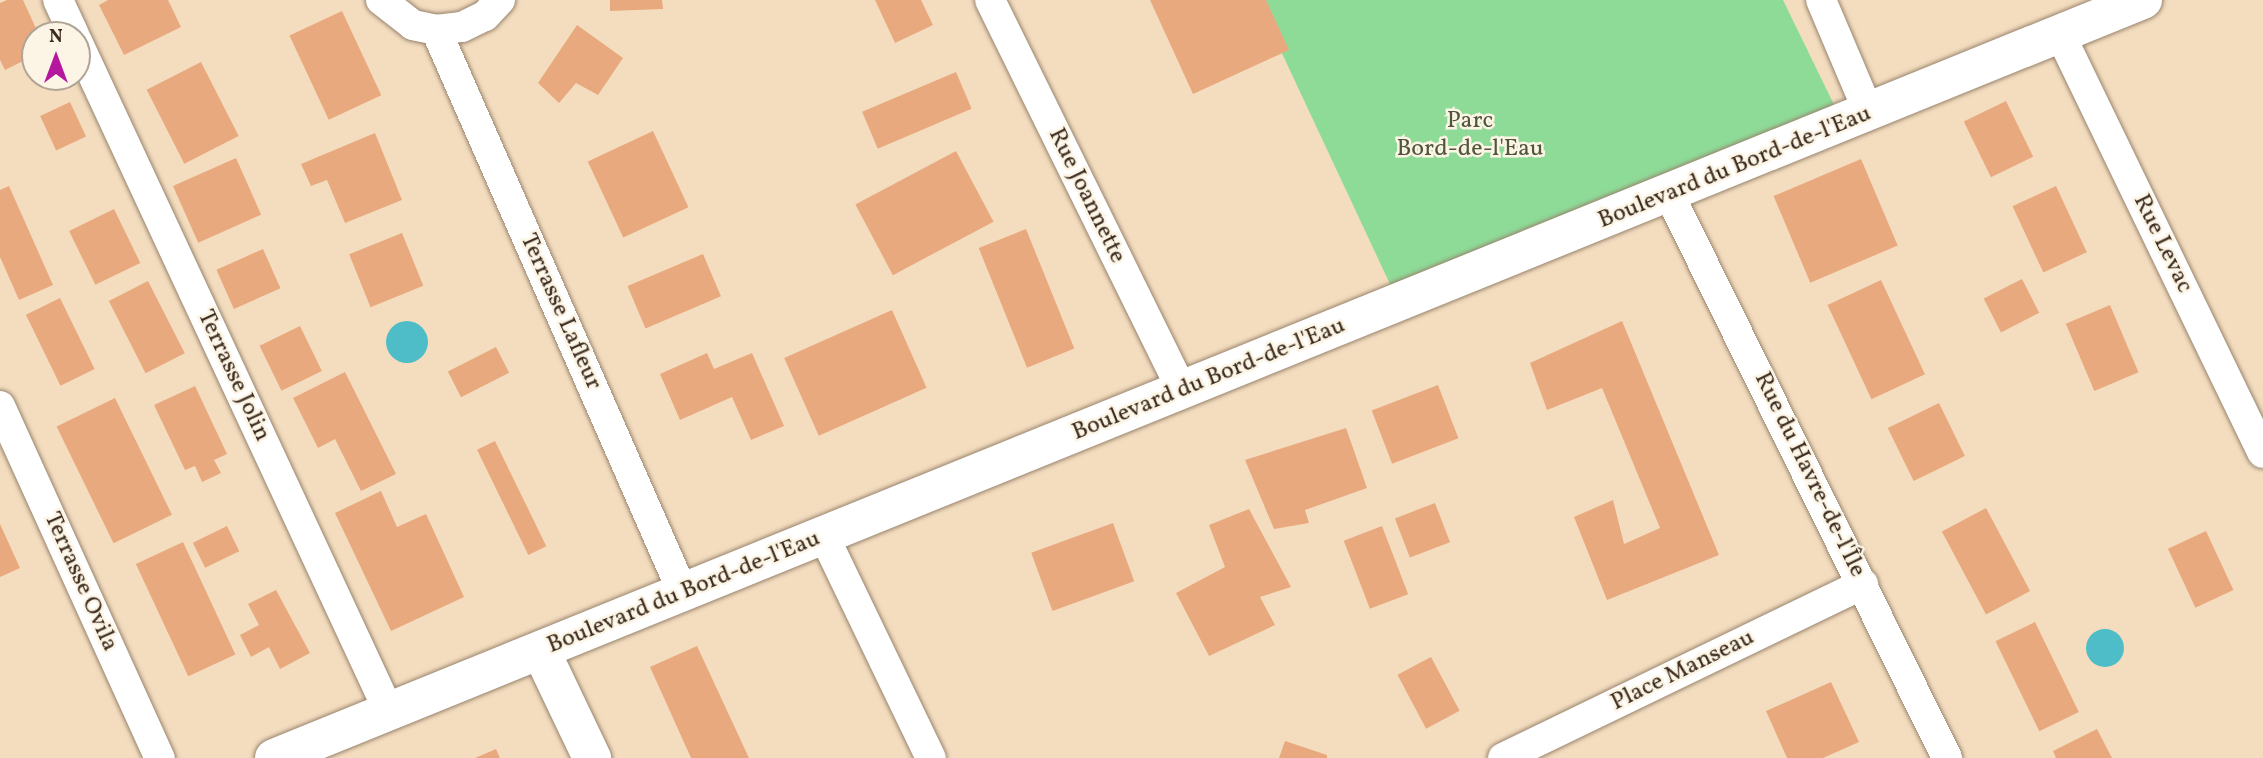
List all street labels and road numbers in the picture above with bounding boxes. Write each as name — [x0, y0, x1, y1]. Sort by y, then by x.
street label: Boulevard du Bord-de-l'Eau — [1594, 100, 1876, 236]
street label: Rue Joannette — [1041, 124, 1131, 268]
street label: Rue Levac — [2126, 190, 2198, 298]
street label: Terrasse Lafleur — [513, 229, 607, 395]
street label: Terrasse Jolin — [190, 306, 276, 446]
street label: Boulevard du Bord-de-l'Eau — [1068, 312, 1350, 448]
street label: Rue du Havre-de-l'Île — [1747, 368, 1871, 582]
street label: Terrasse Ovila — [37, 508, 123, 656]
street label: Boulevard du Bord-de-l'Eau — [543, 525, 825, 661]
street label: Place Manseau — [1607, 624, 1759, 718]

